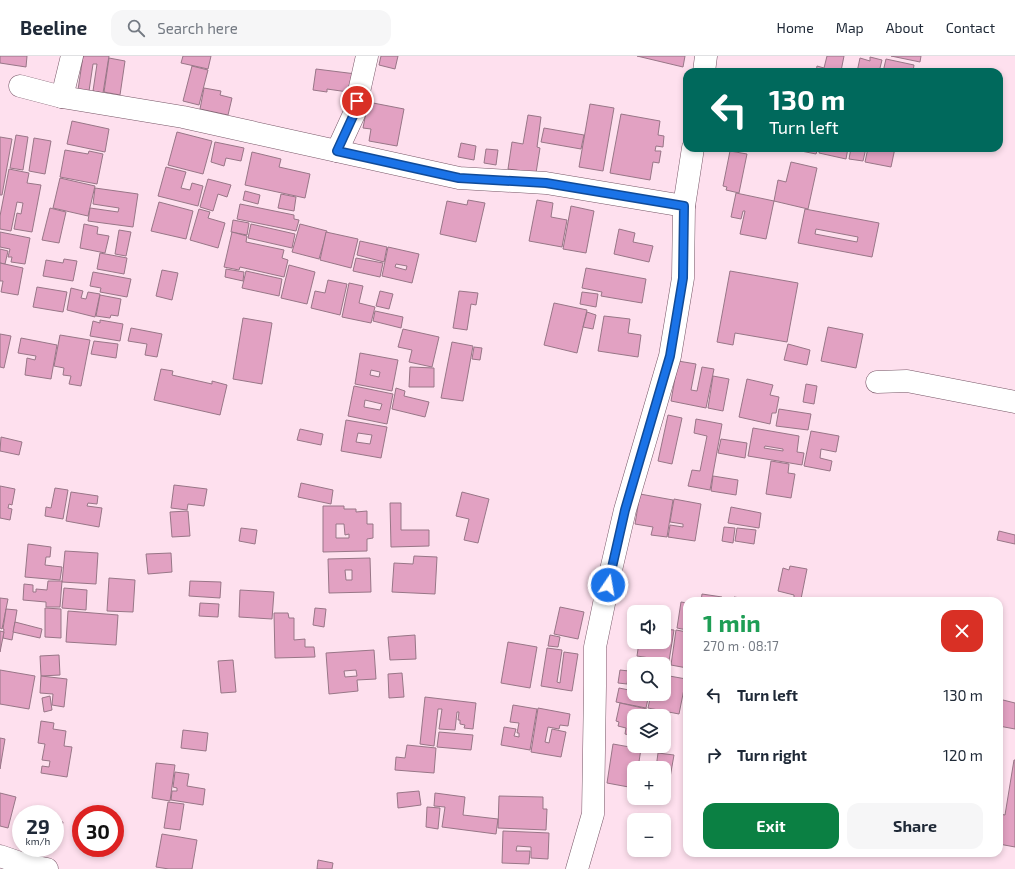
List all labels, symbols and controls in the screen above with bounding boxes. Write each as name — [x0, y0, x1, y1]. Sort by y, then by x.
search box — [111, 10, 391, 46]
text: Beeline — [20, 16, 87, 39]
icon: search — [125, 17, 147, 39]
text: Search here — [157, 19, 238, 37]
text: Home — [777, 19, 814, 36]
text: Map — [836, 19, 864, 36]
text: About — [886, 19, 924, 36]
text: Contact — [946, 19, 995, 36]
text: 130 m — [769, 82, 845, 116]
pin — [340, 84, 374, 118]
icon: left — [703, 84, 755, 136]
icon: arrive — [346, 90, 368, 112]
text: Turn left — [769, 116, 839, 138]
position arrow — [587, 564, 629, 606]
map controls — [627, 605, 671, 857]
button: sound — [627, 605, 671, 649]
text: 1 min — [703, 608, 761, 637]
button: close — [941, 610, 983, 652]
text: 270 m · 08:17 — [703, 638, 779, 654]
button: search — [627, 657, 671, 701]
icon: left — [703, 684, 725, 706]
text: Turn left — [737, 686, 798, 704]
text: 130 m — [943, 686, 983, 704]
button: layers — [627, 709, 671, 753]
icon: right — [703, 744, 725, 766]
text: Turn right — [737, 746, 807, 764]
text: 120 m — [943, 746, 983, 764]
button: + — [627, 761, 671, 805]
button: Exit — [703, 803, 839, 849]
button: Share — [847, 803, 983, 849]
speed limit sign: 30 — [72, 805, 124, 857]
button: − — [627, 813, 671, 857]
text: 29 — [26, 814, 50, 838]
text: km/h — [26, 835, 50, 847]

